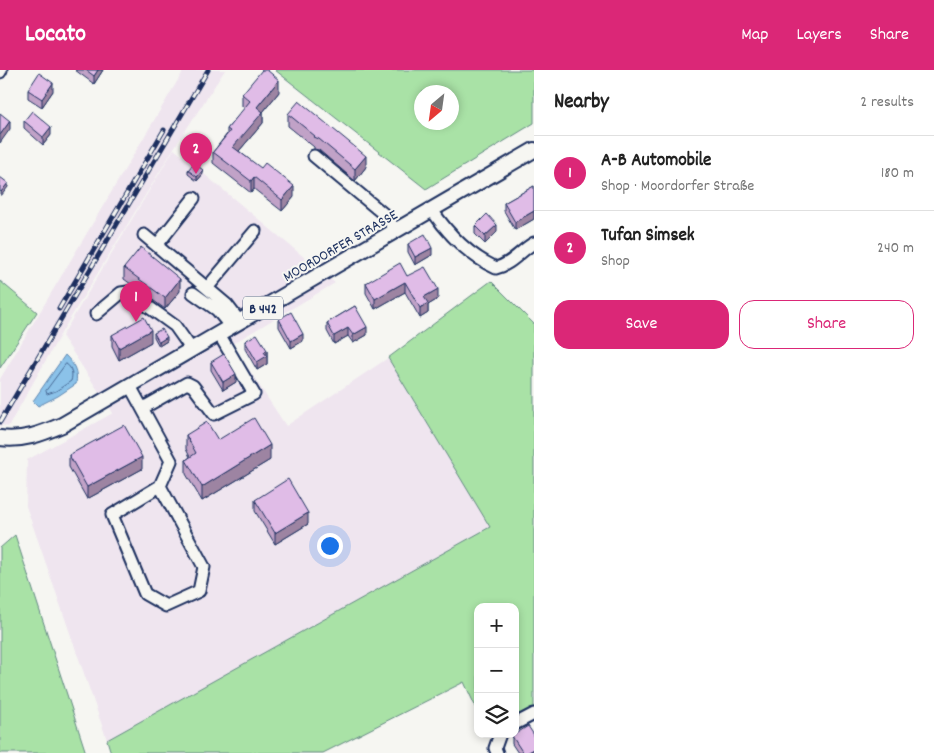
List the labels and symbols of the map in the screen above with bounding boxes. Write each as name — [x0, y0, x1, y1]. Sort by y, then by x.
north arrow — [414, 85, 459, 130]
pin: 2 — [180, 133, 212, 174]
street label: MOORDORFER STRASSE — [279, 205, 403, 289]
pin: 1 — [120, 281, 152, 322]
road number: B 442 — [243, 297, 283, 320]
your location — [317, 533, 343, 559]

